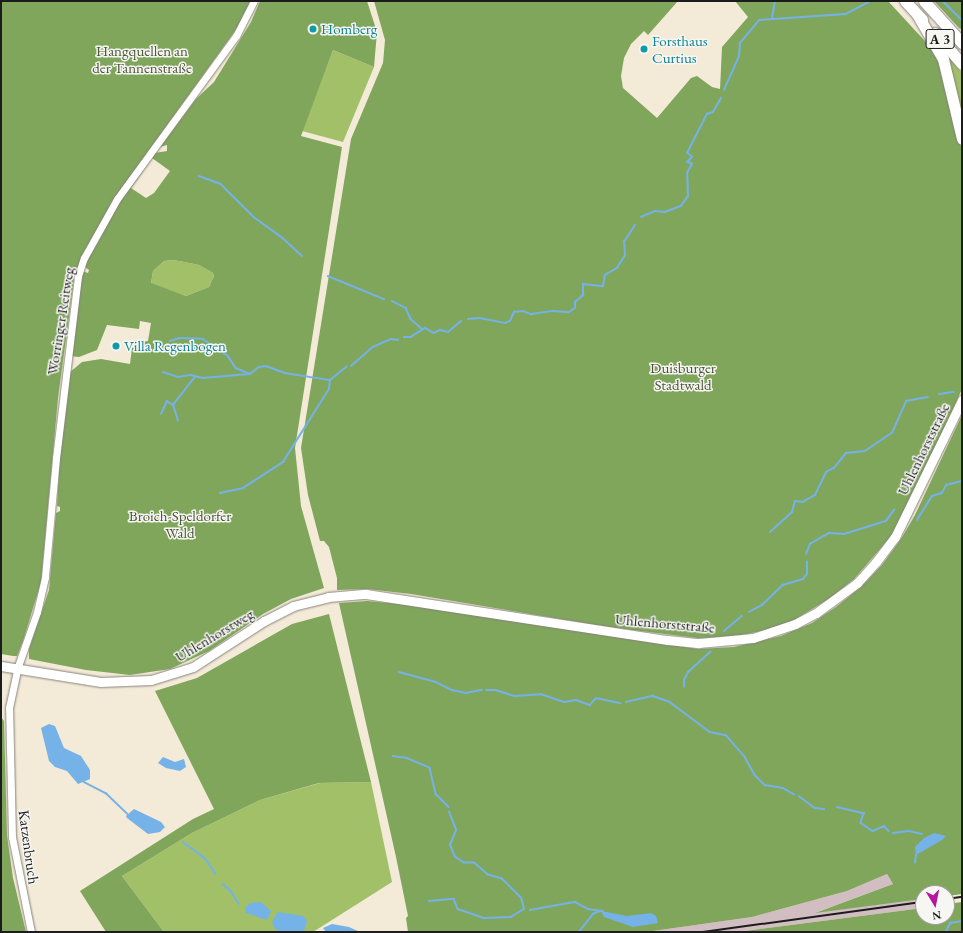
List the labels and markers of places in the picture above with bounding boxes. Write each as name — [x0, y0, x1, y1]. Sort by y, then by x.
place label: Homberg — [321, 20, 377, 38]
marker: Homberg — [308, 24, 318, 34]
place label: Forsthaus Curtius — [652, 31, 708, 66]
marker: Forsthaus Curtius — [639, 44, 649, 54]
place label: Villa Regenbogen — [124, 337, 226, 355]
marker: Villa Regenbogen — [111, 341, 121, 351]

